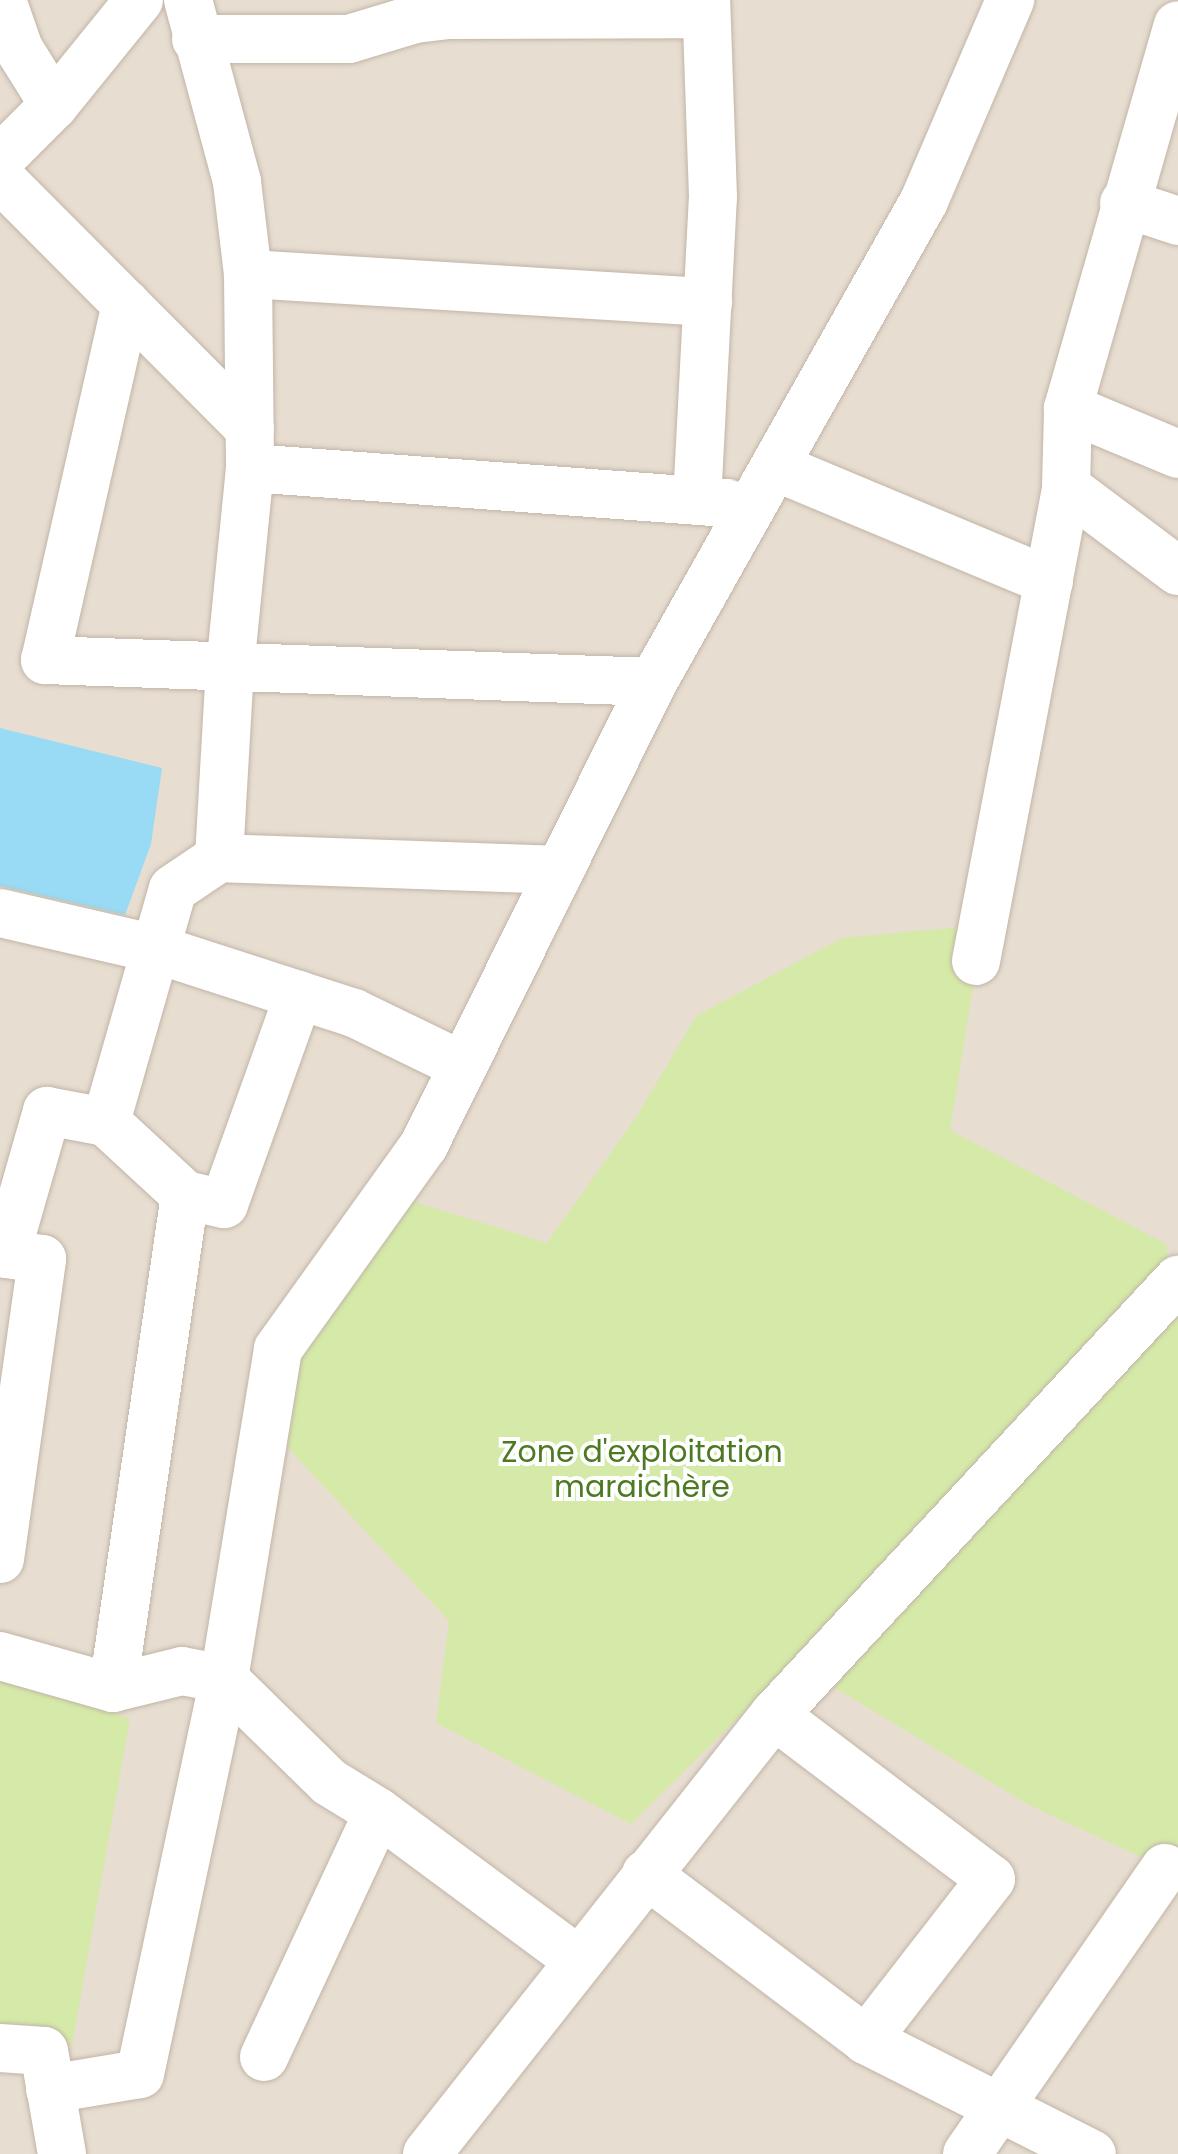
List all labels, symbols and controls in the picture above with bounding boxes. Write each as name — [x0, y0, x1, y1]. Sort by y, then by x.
park label: Zone d'exploitation maraichère — [501, 1434, 783, 1504]

